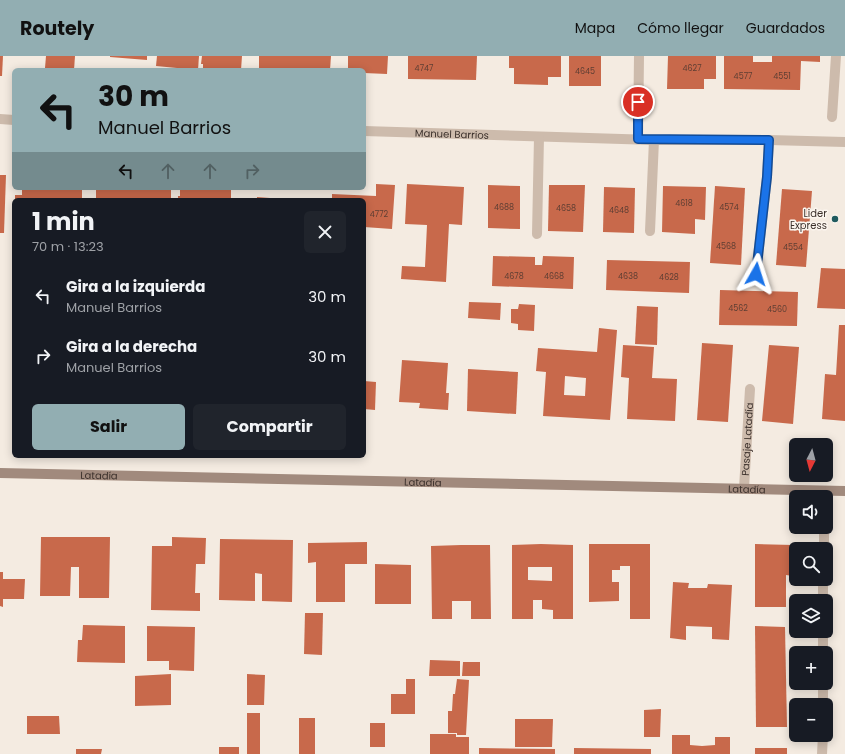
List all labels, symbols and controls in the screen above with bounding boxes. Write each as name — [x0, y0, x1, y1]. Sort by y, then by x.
text: Routely — [20, 15, 94, 42]
text: Mapa — [575, 18, 615, 38]
text: Cómo llegar — [637, 18, 724, 38]
text: Guardados — [746, 18, 825, 38]
house number: 4747 — [415, 63, 434, 74]
house number: 4627 — [682, 63, 702, 74]
house number: 4645 — [575, 66, 595, 77]
house number: 4577 — [734, 71, 753, 82]
house number: 4551 — [773, 71, 791, 82]
text: 30 m — [98, 77, 169, 116]
icon: left — [32, 84, 84, 136]
pin — [621, 85, 655, 119]
icon: arrive — [627, 91, 649, 113]
text: Manuel Barrios — [98, 115, 231, 140]
street label: Manuel Barrios — [415, 125, 489, 142]
icon: left — [115, 160, 137, 182]
icon: ahead — [157, 160, 179, 182]
icon: ahead — [199, 160, 221, 182]
icon: right — [241, 160, 263, 182]
house number: 4618 — [675, 198, 693, 209]
house number: 4688 — [494, 202, 514, 213]
house number: 4574 — [719, 202, 739, 213]
house number: 4658 — [556, 203, 576, 214]
text: 1 min — [32, 205, 95, 238]
house number: 4648 — [609, 205, 629, 216]
place label: Lider Express — [790, 206, 827, 233]
house number: 4772 — [370, 209, 389, 220]
button: close — [304, 211, 346, 253]
marker: Lider Express — [830, 214, 840, 224]
text: 70 m · 13:23 — [32, 237, 104, 256]
house number: 4568 — [716, 241, 736, 252]
house number: 4554 — [783, 242, 803, 253]
position arrow — [735, 253, 777, 295]
house number: 4678 — [504, 271, 524, 282]
house number: 4668 — [544, 271, 564, 282]
house number: 4638 — [618, 271, 638, 282]
house number: 4628 — [659, 272, 679, 283]
text: Gira a la izquierda — [66, 276, 205, 297]
icon: left — [32, 285, 54, 307]
text: 30 m — [308, 286, 346, 307]
text: Manuel Barrios — [66, 298, 162, 317]
house number: 4562 — [728, 303, 748, 314]
house number: 4560 — [767, 304, 787, 315]
text: Gira a la derecha — [66, 336, 197, 357]
icon: right — [32, 345, 54, 367]
text: 30 m — [308, 346, 346, 367]
text: Manuel Barrios — [66, 358, 162, 377]
street label: Pasaje Latadía — [737, 402, 757, 476]
button: Salir — [32, 404, 185, 450]
button: Compartir — [193, 404, 346, 450]
north arrow — [789, 438, 833, 482]
map controls — [789, 438, 833, 742]
street label: Latadía — [80, 467, 118, 483]
street label: Latadía — [404, 474, 442, 490]
street label: Latadía — [728, 481, 766, 497]
button: sound — [789, 490, 833, 534]
button: search — [789, 542, 833, 586]
button: layers — [789, 594, 833, 638]
button: + — [789, 646, 833, 690]
button: − — [789, 698, 833, 742]

